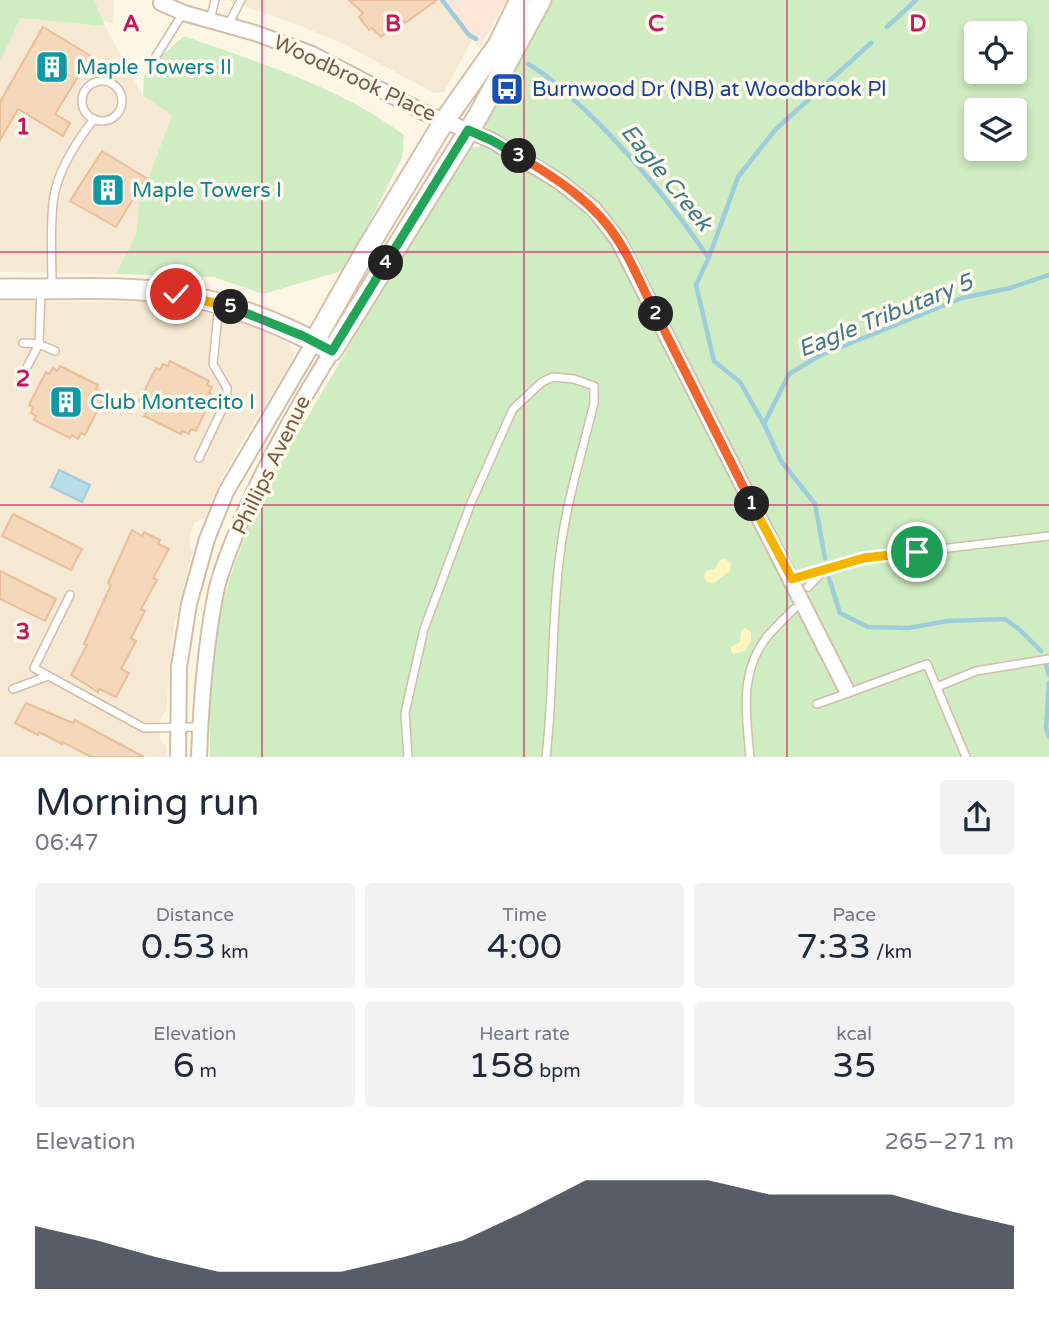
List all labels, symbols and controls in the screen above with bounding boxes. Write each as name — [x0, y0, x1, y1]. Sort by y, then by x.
text: A — [122, 10, 140, 38]
text: B — [385, 10, 401, 38]
text: C — [648, 10, 664, 38]
text: D — [909, 10, 927, 38]
map controls — [964, 21, 1027, 161]
button: locate — [964, 21, 1027, 84]
street label: Woodbrook Place — [270, 30, 440, 127]
building icon: Maple Towers II — [33, 48, 71, 86]
place label: Maple Towers II — [76, 55, 232, 80]
bus stop icon: Burnwood Dr (NB) at Woodbrook Pl — [488, 70, 526, 108]
place label: Burnwood Dr (NB) at Woodbrook Pl — [532, 77, 886, 102]
button: layers — [964, 98, 1027, 161]
text: 1 — [16, 113, 30, 141]
water label: Eagle Creek — [615, 118, 719, 238]
pin: 3 — [502, 138, 536, 174]
text: 3 — [513, 144, 524, 166]
building icon: Maple Towers I — [89, 171, 127, 209]
place label: Maple Towers I — [132, 178, 282, 203]
pin: 4 — [368, 246, 404, 280]
text: 4 — [380, 251, 391, 273]
pin — [146, 264, 206, 324]
water label: Eagle Tributary 5 — [794, 267, 979, 364]
icon: check — [157, 275, 195, 313]
pin: 5 — [214, 290, 248, 324]
text: 5 — [225, 295, 236, 317]
pin: 2 — [638, 296, 674, 332]
text: 2 — [650, 302, 661, 324]
text: 2 — [16, 365, 30, 393]
building icon: Club Montecito I — [47, 383, 85, 421]
place label: Club Montecito I — [90, 390, 255, 415]
street label: Phillips Avenue — [227, 391, 316, 539]
pin: 1 — [734, 486, 770, 522]
text: 1 — [746, 492, 757, 514]
pin — [887, 522, 947, 582]
icon: arrive — [898, 533, 936, 571]
text: 3 — [16, 618, 30, 646]
text: Morning run — [35, 780, 259, 826]
button: share — [940, 780, 1014, 854]
text: 06:47 — [35, 829, 99, 857]
text: Distance — [156, 904, 234, 926]
text: Time — [502, 904, 547, 926]
text: Pace — [832, 904, 876, 926]
text: 0.53 — [141, 926, 216, 968]
text: 4:00 — [487, 926, 562, 968]
text: 7:33 — [796, 926, 871, 968]
text: km — [216, 941, 249, 963]
text: /km — [871, 941, 912, 963]
text: Elevation — [153, 1023, 236, 1045]
text: Heart rate — [479, 1023, 570, 1045]
text: kcal — [836, 1023, 872, 1045]
text: 6 — [173, 1045, 195, 1087]
text: 158 — [468, 1045, 534, 1087]
text: 35 — [832, 1045, 876, 1087]
text: m — [195, 1060, 217, 1082]
text: bpm — [534, 1060, 581, 1082]
text: Elevation — [35, 1128, 136, 1156]
text: 265–271 m — [885, 1128, 1014, 1156]

